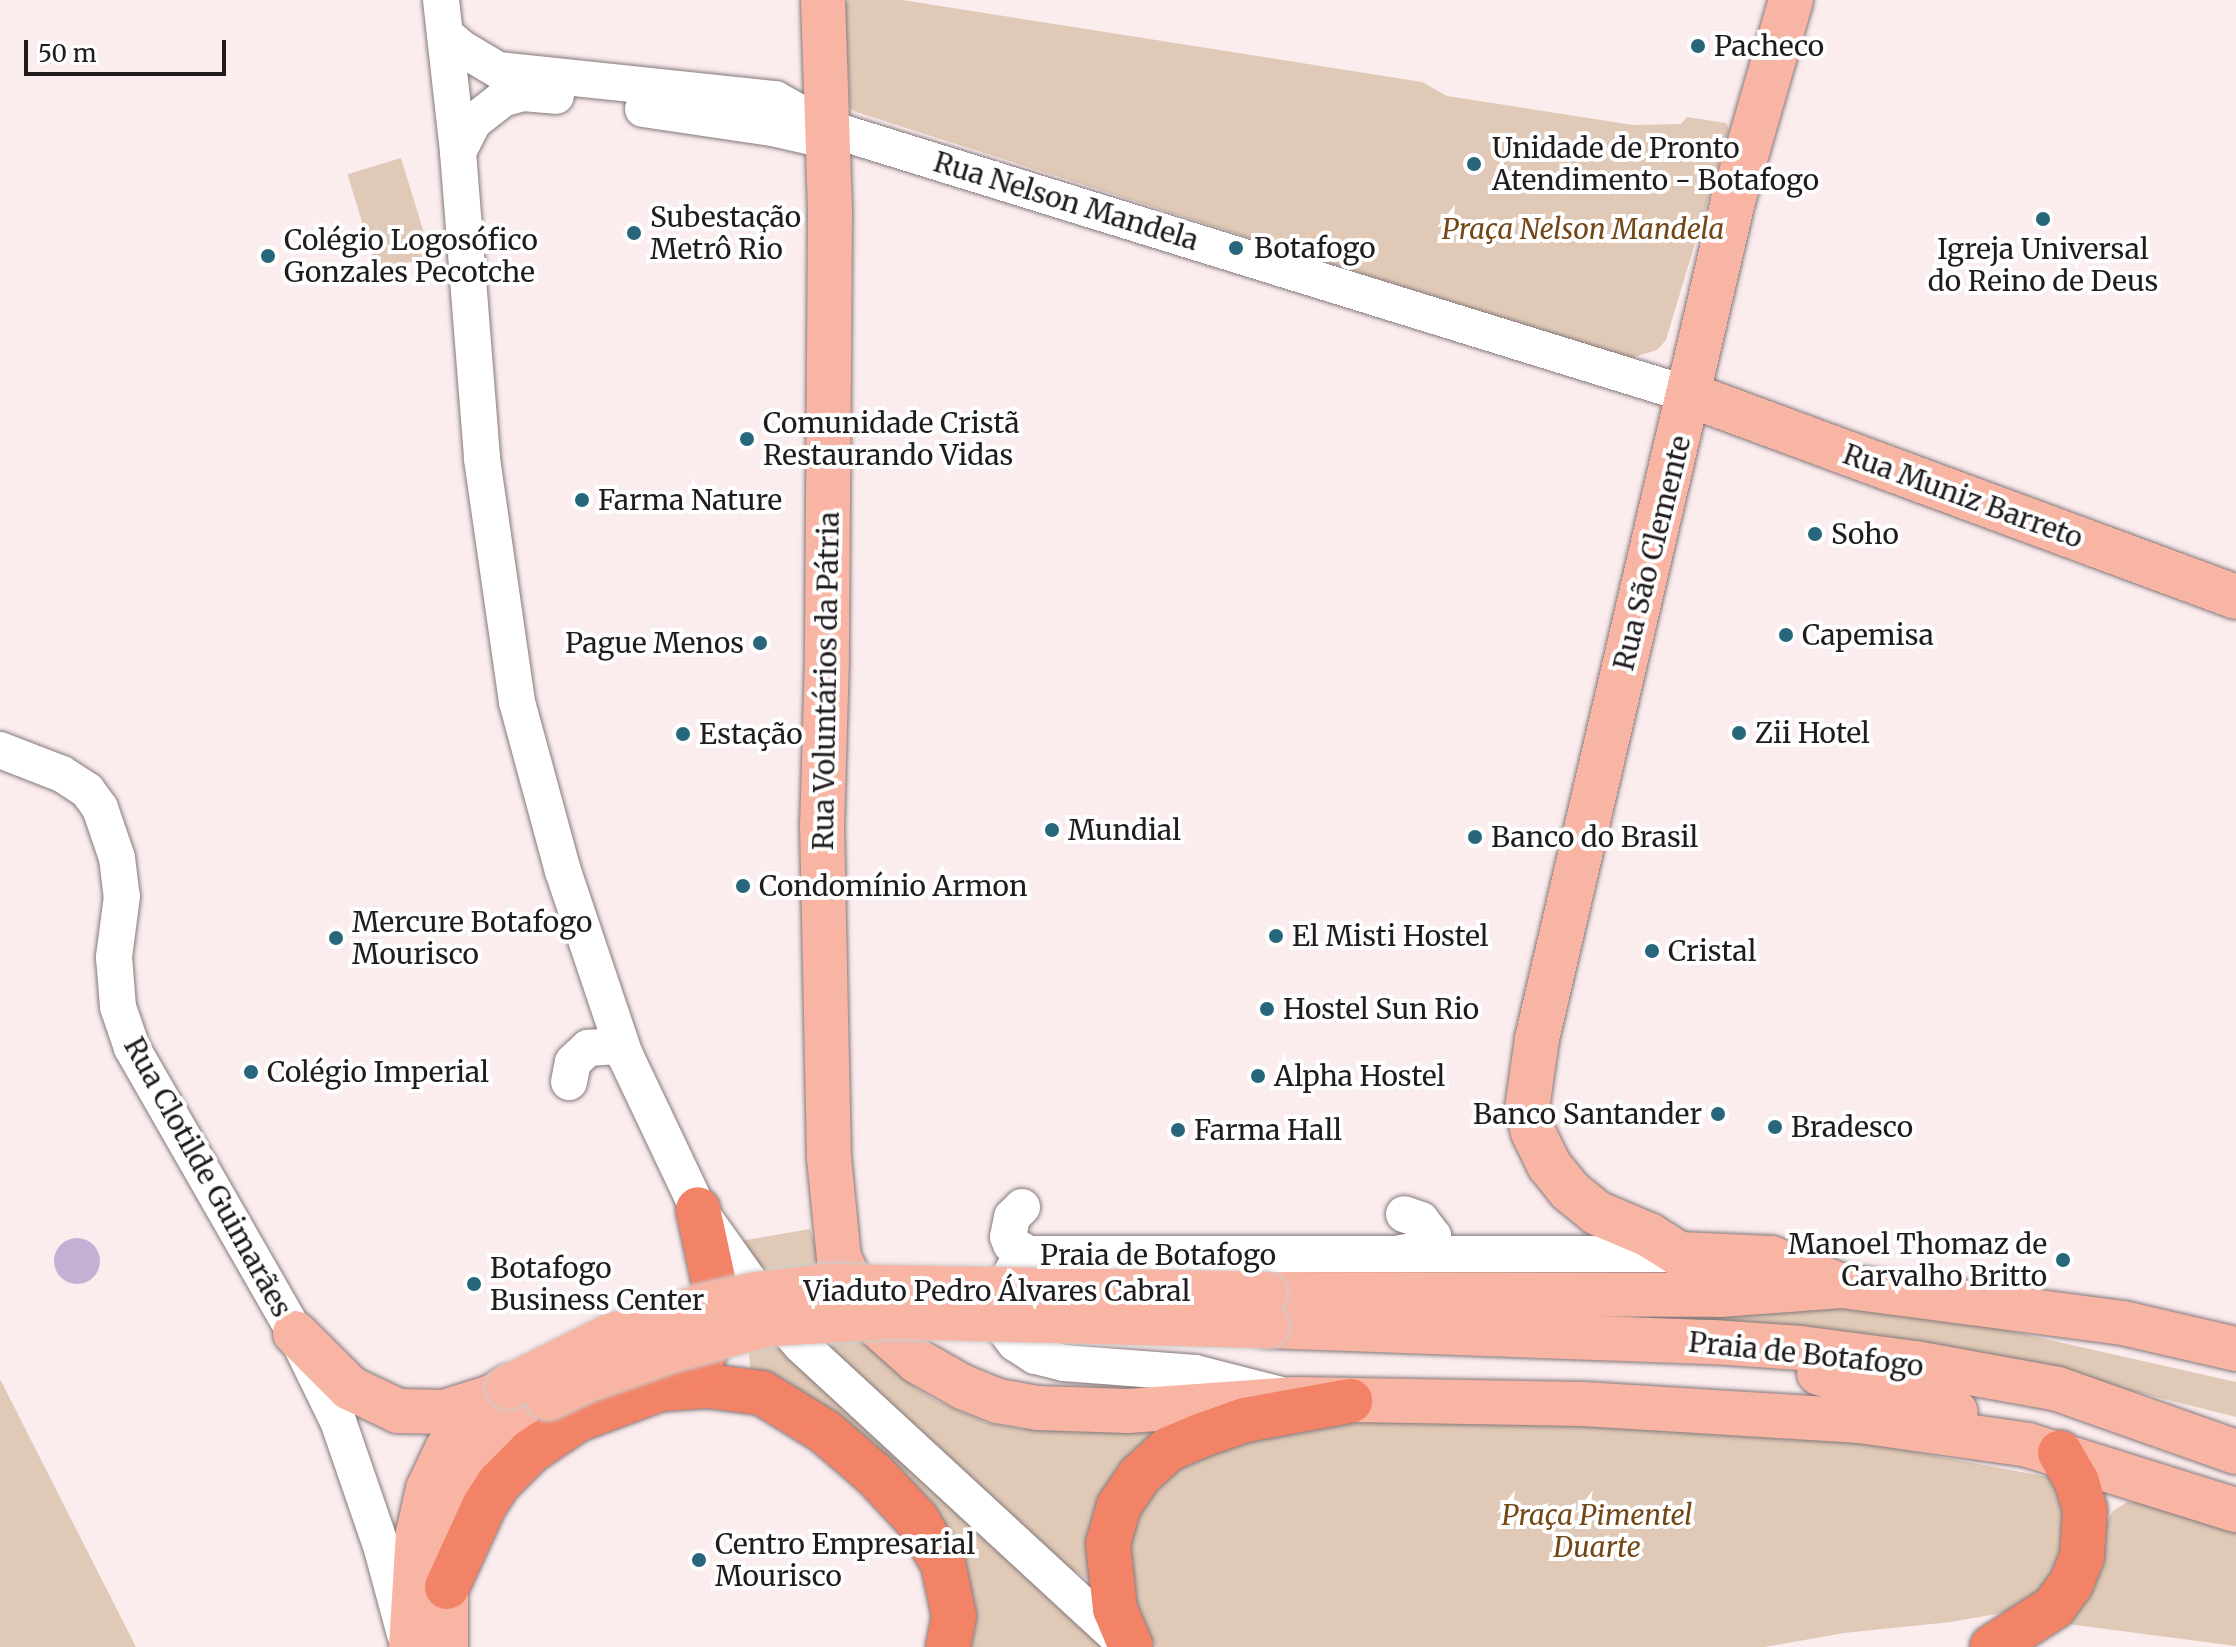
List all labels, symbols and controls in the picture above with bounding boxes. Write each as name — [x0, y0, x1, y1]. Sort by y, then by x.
scale bar — [28, 24, 230, 74]
place label: Pacheco — [1714, 29, 1824, 63]
marker: Pacheco — [1689, 37, 1707, 55]
text: 50 m — [38, 38, 97, 69]
place label: Unidade de Pronto Atendimento - Botafogo — [1492, 131, 1819, 197]
street label: Rua Nelson Mandela — [930, 145, 1202, 257]
marker: Unidade de Pronto Atendimento - Botafogo — [1463, 153, 1485, 175]
place label: Subestação Metrô Rio — [650, 200, 801, 266]
marker: Igreja Universal do Reino de Deus — [2034, 210, 2052, 228]
park label: Praça Nelson Mandela — [1442, 212, 1724, 246]
place label: Colégio Logosófico Gonzales Pecotche — [284, 223, 538, 289]
marker: Subestação Metrô Rio — [625, 224, 643, 242]
place label: Botafogo — [1254, 231, 1376, 265]
place label: Igreja Universal do Reino de Deus — [1928, 232, 2158, 298]
marker: Botafogo — [1225, 237, 1247, 259]
marker: Colégio Logosófico Gonzales Pecotche — [259, 247, 277, 265]
place label: Comunidade Cristã Restaurando Vidas — [763, 406, 1020, 472]
marker: Comunidade Cristã Restaurando Vidas — [738, 430, 756, 448]
street label: Rua São Clemente — [1607, 432, 1697, 674]
street label: Rua Muniz Barreto — [1839, 437, 2087, 555]
place label: Farma Nature — [598, 483, 782, 517]
marker: Farma Nature — [573, 491, 591, 509]
street label: Rua Voluntários da Pátria — [806, 511, 846, 851]
place label: Soho — [1831, 517, 1899, 551]
marker: Soho — [1806, 525, 1824, 543]
place label: Capemisa — [1802, 618, 1934, 652]
place label: Pague Menos — [565, 626, 744, 660]
marker: Capemisa — [1777, 626, 1795, 644]
marker: Pague Menos — [751, 634, 769, 652]
place label: Zii Hotel — [1755, 716, 1870, 750]
place label: Estação — [699, 717, 803, 751]
marker: Zii Hotel — [1730, 724, 1748, 742]
marker: Estação — [674, 725, 692, 743]
place label: Mundial — [1068, 813, 1181, 847]
place label: Banco do Brasil — [1491, 820, 1698, 854]
marker: Mundial — [1043, 821, 1061, 839]
marker: Banco do Brasil — [1466, 828, 1484, 846]
place label: Condomínio Armon — [759, 869, 1027, 903]
marker: Condomínio Armon — [734, 877, 752, 895]
place label: Mercure Botafogo Mourisco — [352, 905, 592, 971]
place label: El Misti Hostel — [1292, 919, 1488, 953]
marker: El Misti Hostel — [1267, 927, 1285, 945]
marker: Mercure Botafogo Mourisco — [327, 929, 345, 947]
place label: Cristal — [1668, 934, 1756, 968]
marker: Cristal — [1643, 942, 1661, 960]
place label: Hostel Sun Rio — [1283, 992, 1479, 1026]
marker: Hostel Sun Rio — [1258, 1000, 1276, 1018]
street label: Rua Clotilde Guimarães — [117, 1031, 299, 1323]
place label: Colégio Imperial — [267, 1055, 489, 1089]
place label: Alpha Hostel — [1274, 1059, 1445, 1093]
marker: Colégio Imperial — [242, 1063, 260, 1081]
marker: Alpha Hostel — [1249, 1067, 1267, 1085]
place label: Banco Santander — [1473, 1097, 1702, 1131]
marker: Banco Santander — [1709, 1105, 1727, 1123]
place label: Bradesco — [1791, 1110, 1913, 1144]
place label: Farma Hall — [1194, 1113, 1342, 1147]
marker: Bradesco — [1766, 1118, 1784, 1136]
marker: Farma Hall — [1169, 1121, 1187, 1139]
place label: Manoel Thomaz de Carvalho Britto — [1788, 1227, 2047, 1293]
street label: Praia de Botafogo — [1040, 1238, 1276, 1272]
place label: Botafogo Business Center — [490, 1251, 704, 1317]
marker: Manoel Thomaz de Carvalho Britto — [2054, 1251, 2072, 1269]
street label: Viaduto Pedro Álvares Cabral — [804, 1274, 1190, 1308]
marker: Botafogo Business Center — [465, 1275, 483, 1293]
street label: Praia de Botafogo — [1687, 1325, 1925, 1383]
park label: Praça Pimentel Duarte — [1501, 1498, 1693, 1564]
place label: Centro Empresarial Mourisco — [715, 1527, 975, 1593]
marker: Centro Empresarial Mourisco — [690, 1551, 708, 1569]

